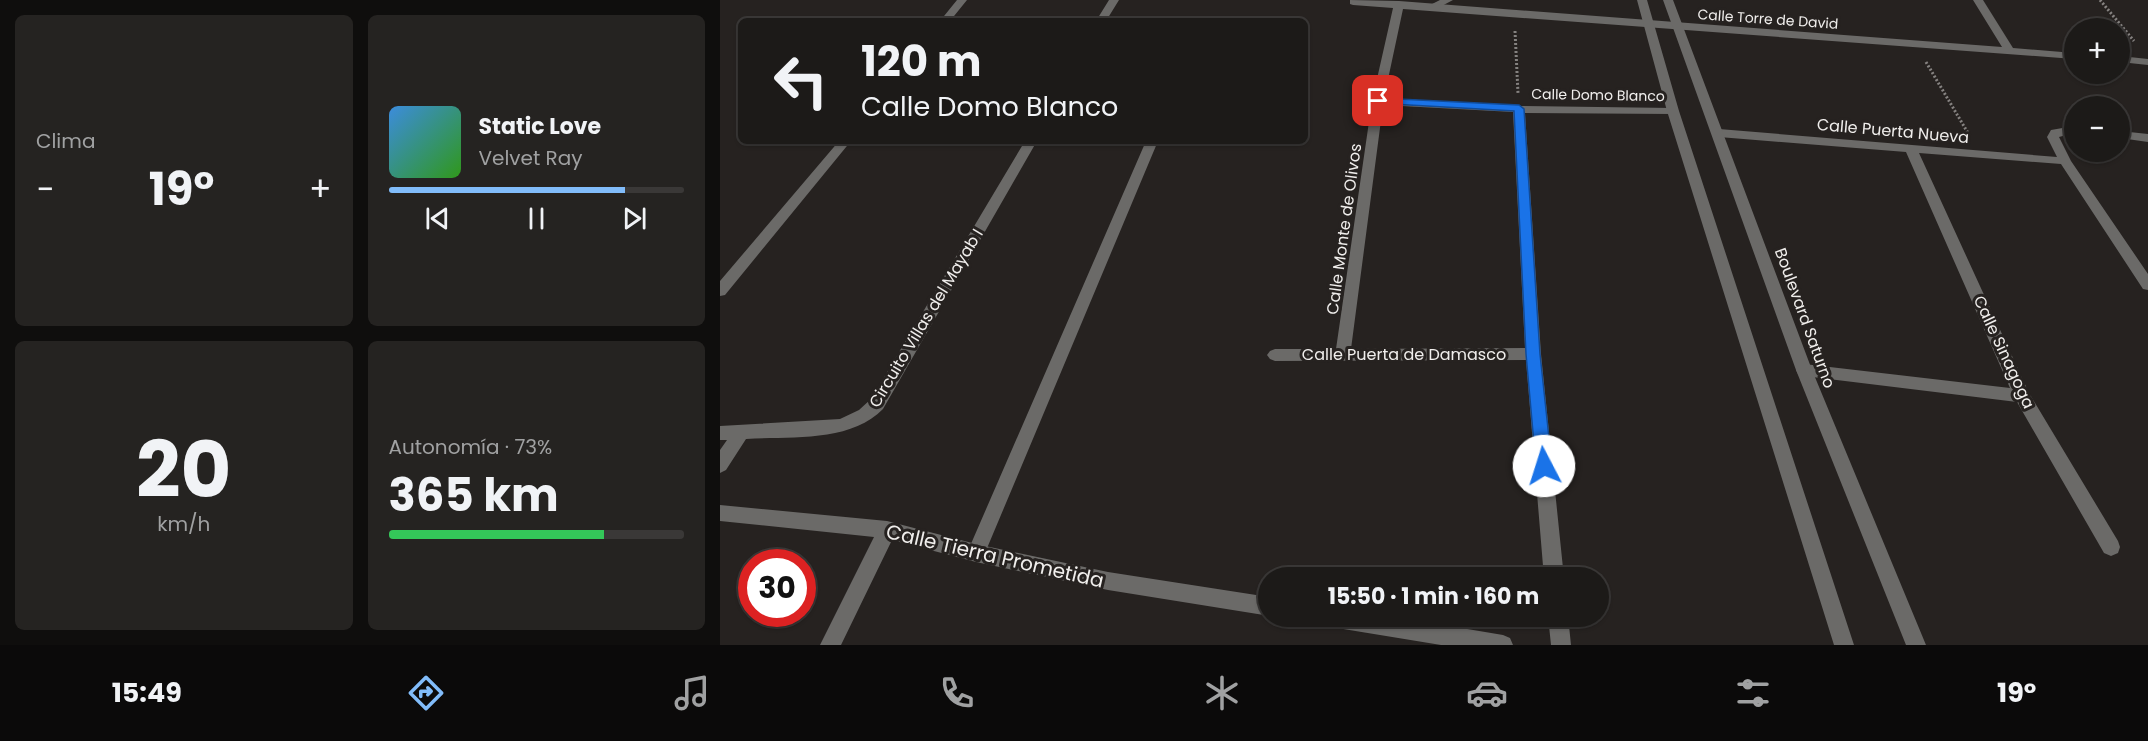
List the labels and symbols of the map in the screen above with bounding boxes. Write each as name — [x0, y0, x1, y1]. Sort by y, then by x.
street label: Calle Torre de David — [1697, 4, 1839, 34]
pin — [1352, 75, 1403, 126]
street label: Calle Domo Blanco — [1531, 84, 1665, 106]
street label: Calle Puerta Nueva — [1816, 113, 1970, 149]
street label: Calle Monte de Olivos — [1321, 142, 1367, 316]
street label: Circuito Villas del Mayab I — [863, 224, 989, 412]
street label: Boulevard Saturno — [1769, 245, 1841, 391]
street label: Calle Sinagoga — [1968, 292, 2040, 412]
street label: Calle Puerta de Damasco — [1302, 343, 1506, 366]
position arrow — [1512, 434, 1576, 498]
street label: Calle Tierra Prometida — [883, 517, 1107, 595]
speed limit sign: 30 — [738, 549, 816, 627]

